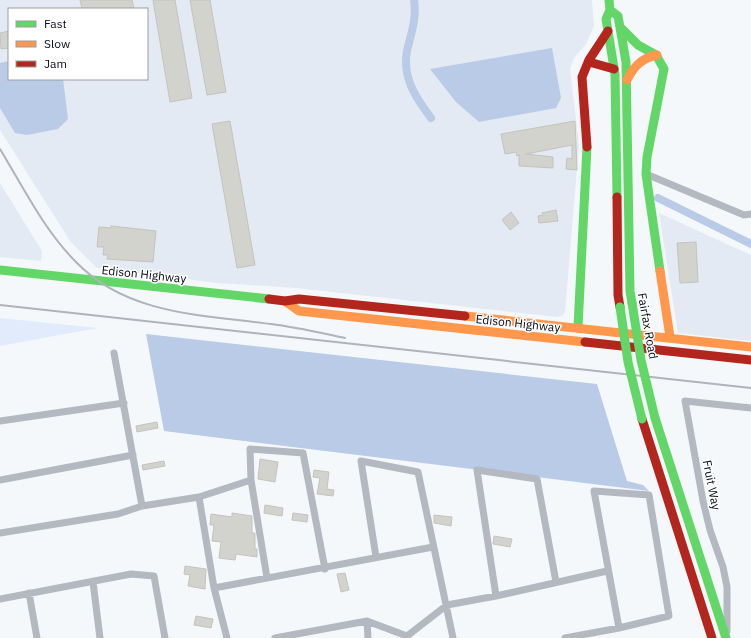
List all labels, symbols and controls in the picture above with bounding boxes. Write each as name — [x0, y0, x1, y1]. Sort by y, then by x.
legend — [8, 8, 148, 80]
text: Fast — [44, 16, 67, 31]
text: Slow — [44, 36, 70, 51]
text: Jam — [44, 56, 67, 71]
street label: Edison Highway — [101, 262, 187, 286]
street label: Fairfax Road — [635, 292, 661, 360]
street label: Edison Highway — [475, 311, 561, 335]
street label: Fruit Way — [700, 459, 724, 511]

